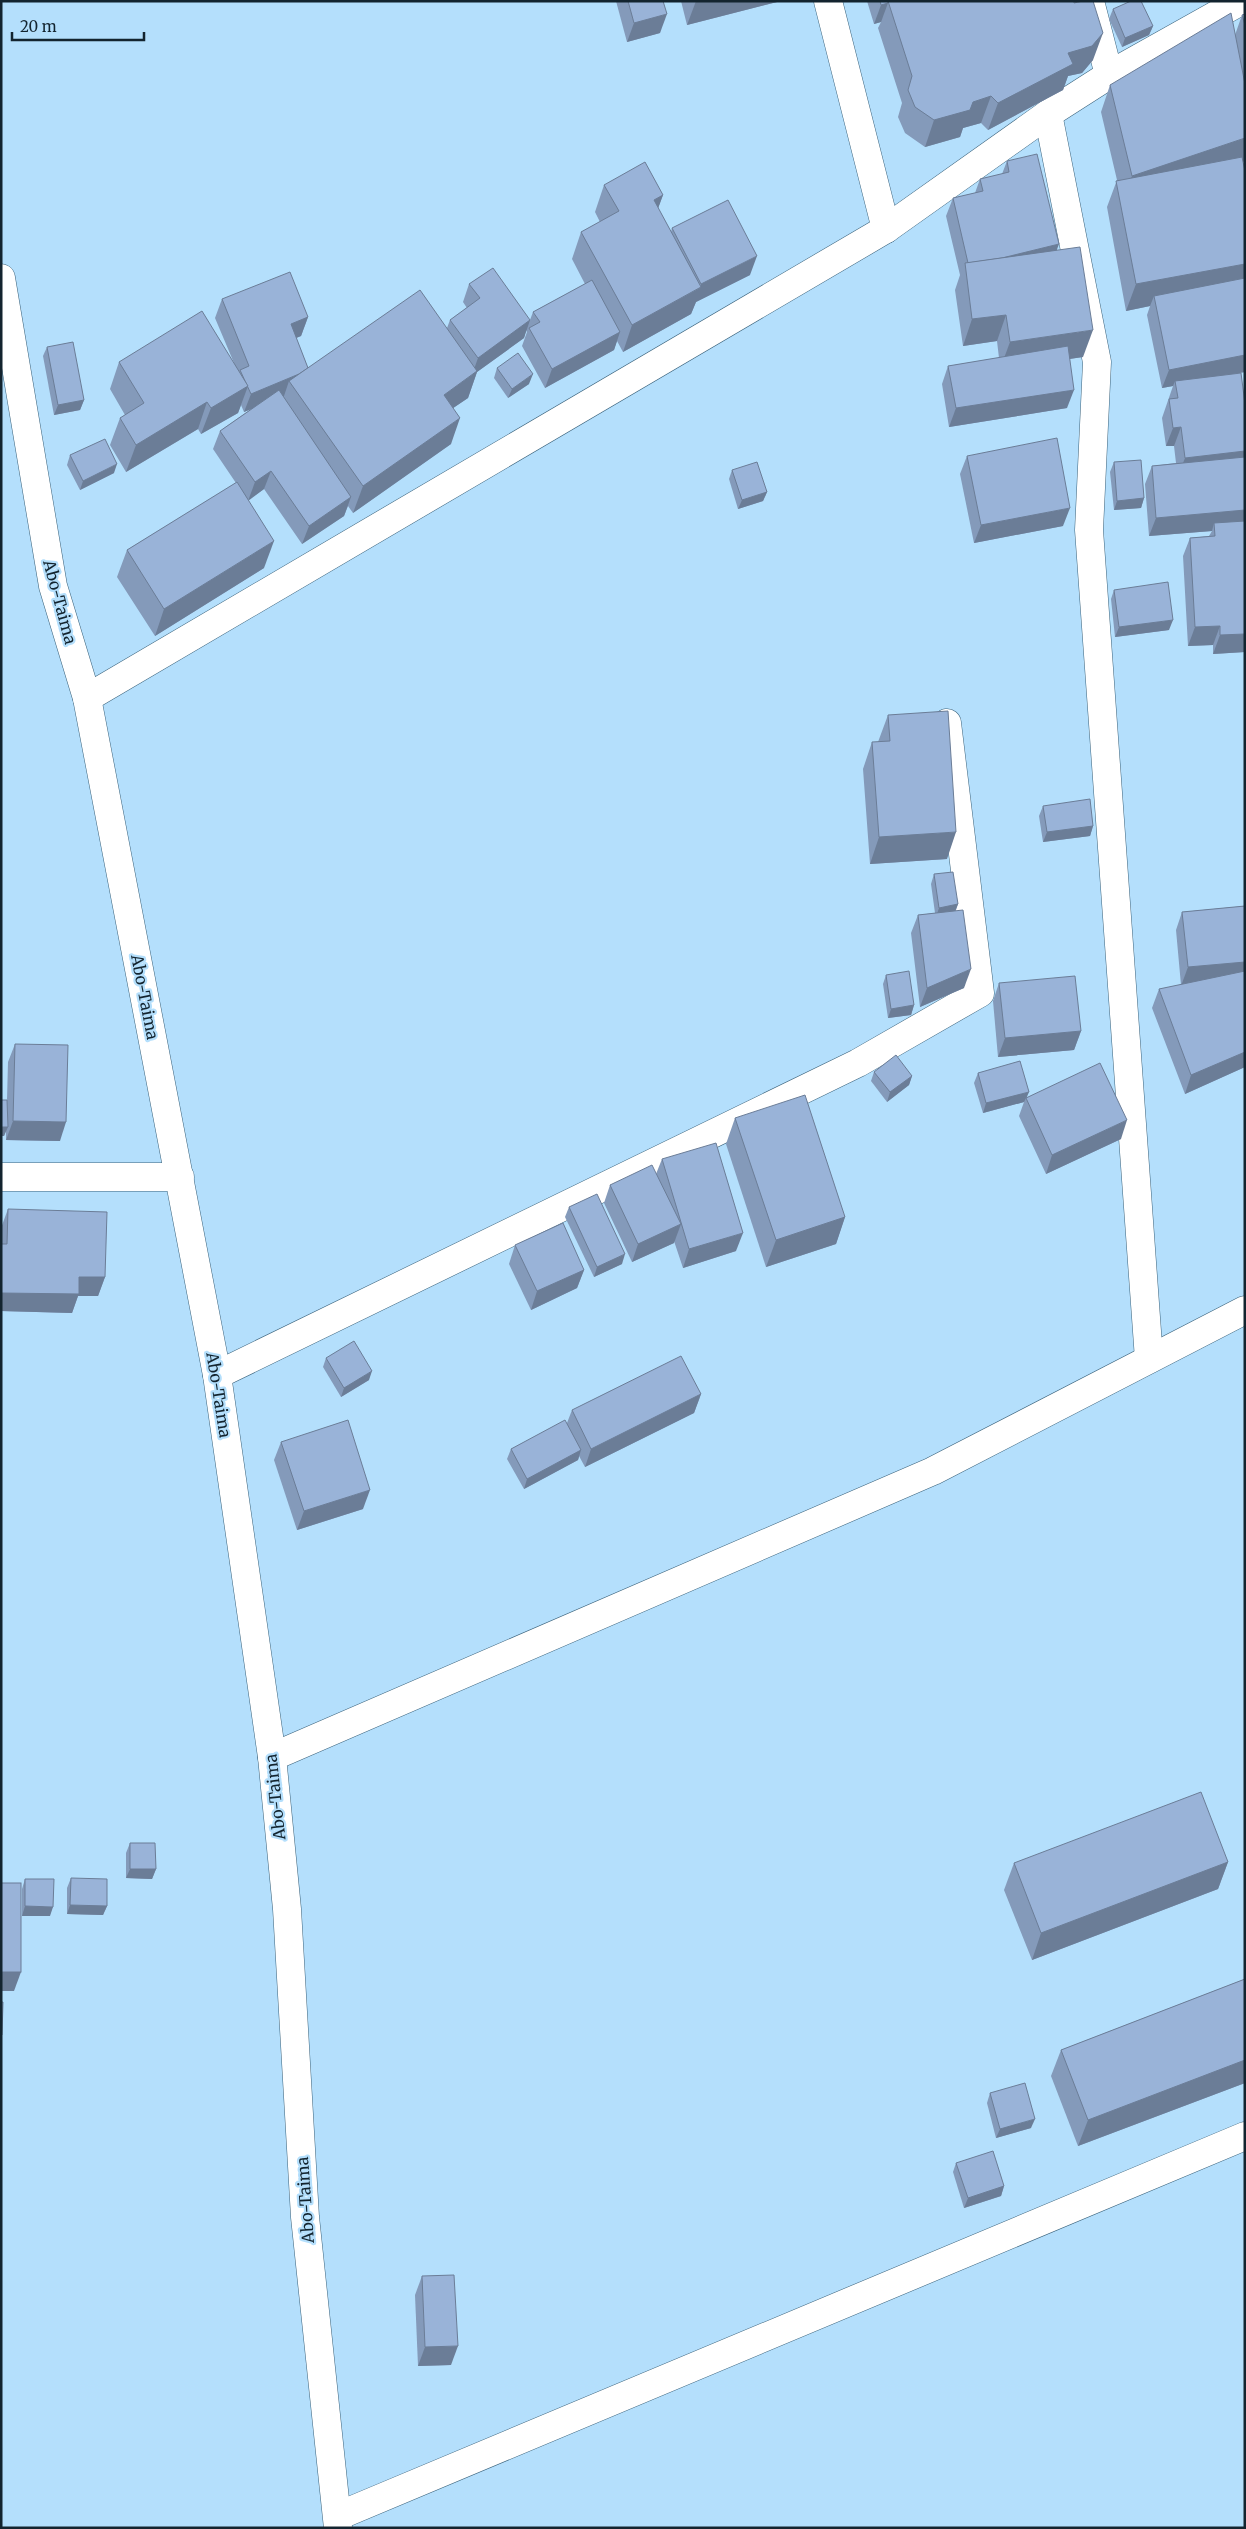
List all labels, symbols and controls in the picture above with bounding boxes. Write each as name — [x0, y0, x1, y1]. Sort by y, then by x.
scale bar — [12, 10, 145, 42]
text: 20 m — [20, 17, 57, 36]
street label: Abo-Taima — [39, 557, 81, 647]
street label: Abo-Taima — [127, 952, 163, 1042]
street label: Abo-Taima — [202, 1350, 236, 1440]
street label: Abo-Taima — [260, 1753, 290, 1842]
street label: Abo-Taima — [292, 2156, 318, 2245]

